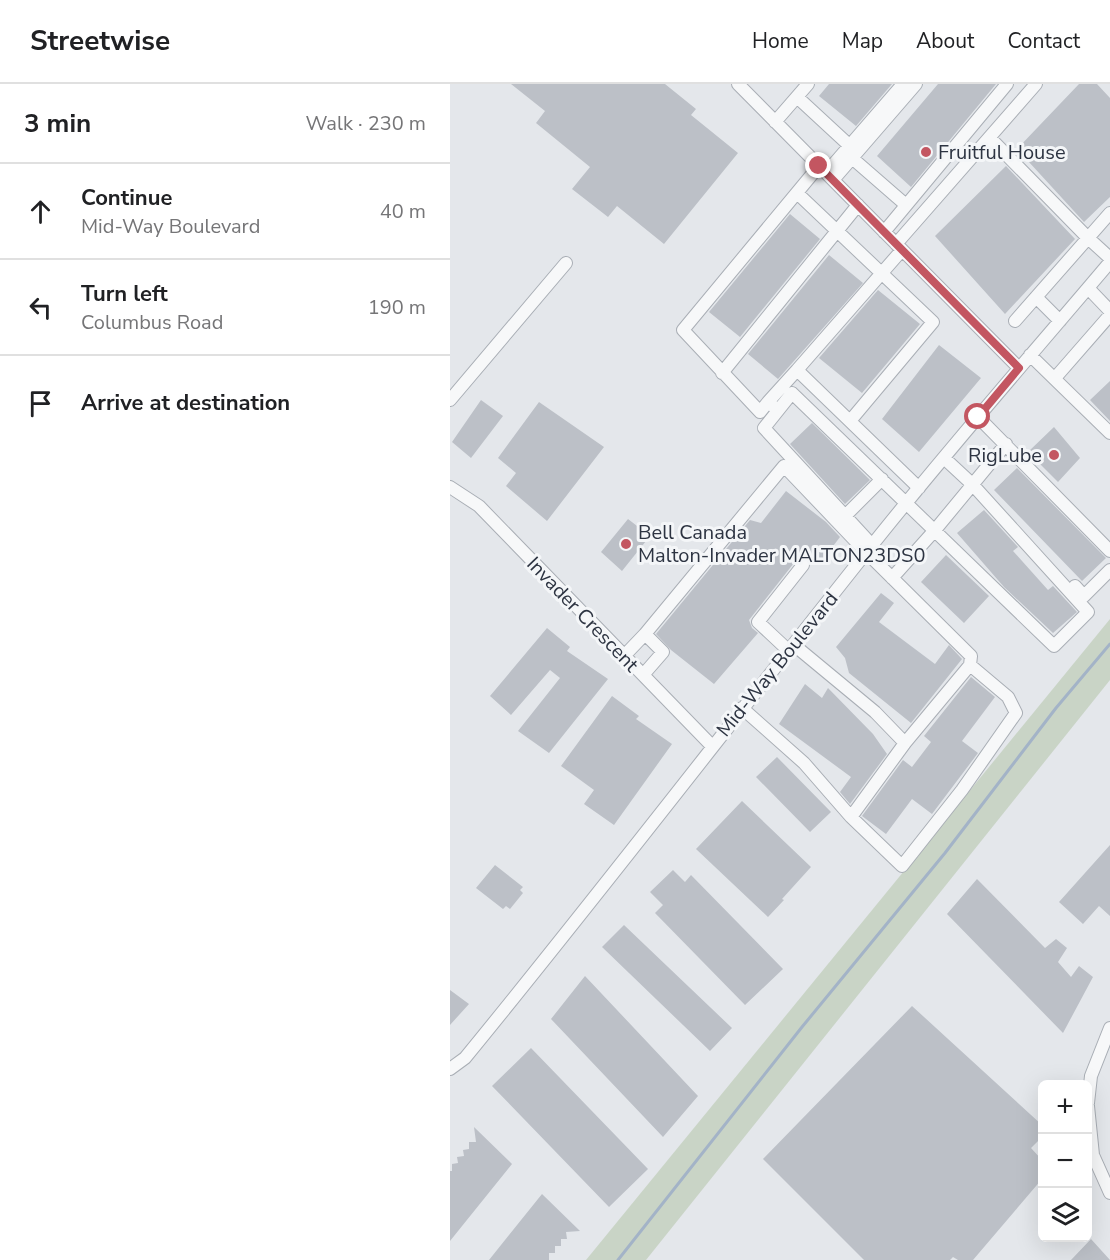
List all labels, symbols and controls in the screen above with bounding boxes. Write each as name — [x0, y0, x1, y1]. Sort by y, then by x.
text: Streetwise — [30, 22, 170, 60]
text: Home — [752, 27, 809, 55]
text: Map — [842, 27, 883, 55]
text: About — [916, 27, 974, 55]
text: Contact — [1007, 27, 1080, 55]
text: 3 min — [24, 106, 91, 141]
text: Walk · 230 m — [306, 110, 426, 137]
place label: Fruitful House — [938, 139, 1066, 166]
marker: Fruitful House — [919, 145, 933, 159]
route end — [805, 152, 831, 178]
text: Continue — [81, 183, 172, 213]
icon: ahead — [24, 195, 57, 228]
text: 40 m — [380, 198, 426, 225]
text: Mid-Way Boulevard — [81, 213, 260, 240]
text: Turn left — [81, 279, 168, 309]
icon: left — [24, 291, 57, 324]
text: 190 m — [368, 294, 426, 321]
text: Columbus Road — [81, 309, 223, 336]
icon: arrive — [24, 387, 57, 420]
text: Arrive at destination — [81, 388, 290, 418]
route start — [964, 403, 990, 429]
place label: RigLube — [968, 442, 1042, 469]
marker: RigLube — [1047, 448, 1061, 462]
place label: Bell Canada Malton-Invader MALTON23DS0 — [638, 519, 925, 569]
marker: Bell Canada Malton-Invader MALTON23DS0 — [619, 537, 633, 551]
street label: Invader Crescent — [521, 551, 645, 679]
street label: Mid-Way Boulevard — [710, 586, 844, 742]
map controls — [1038, 1080, 1092, 1242]
button: + — [1038, 1080, 1092, 1134]
button: − — [1038, 1134, 1092, 1188]
button: layers — [1038, 1188, 1092, 1242]

